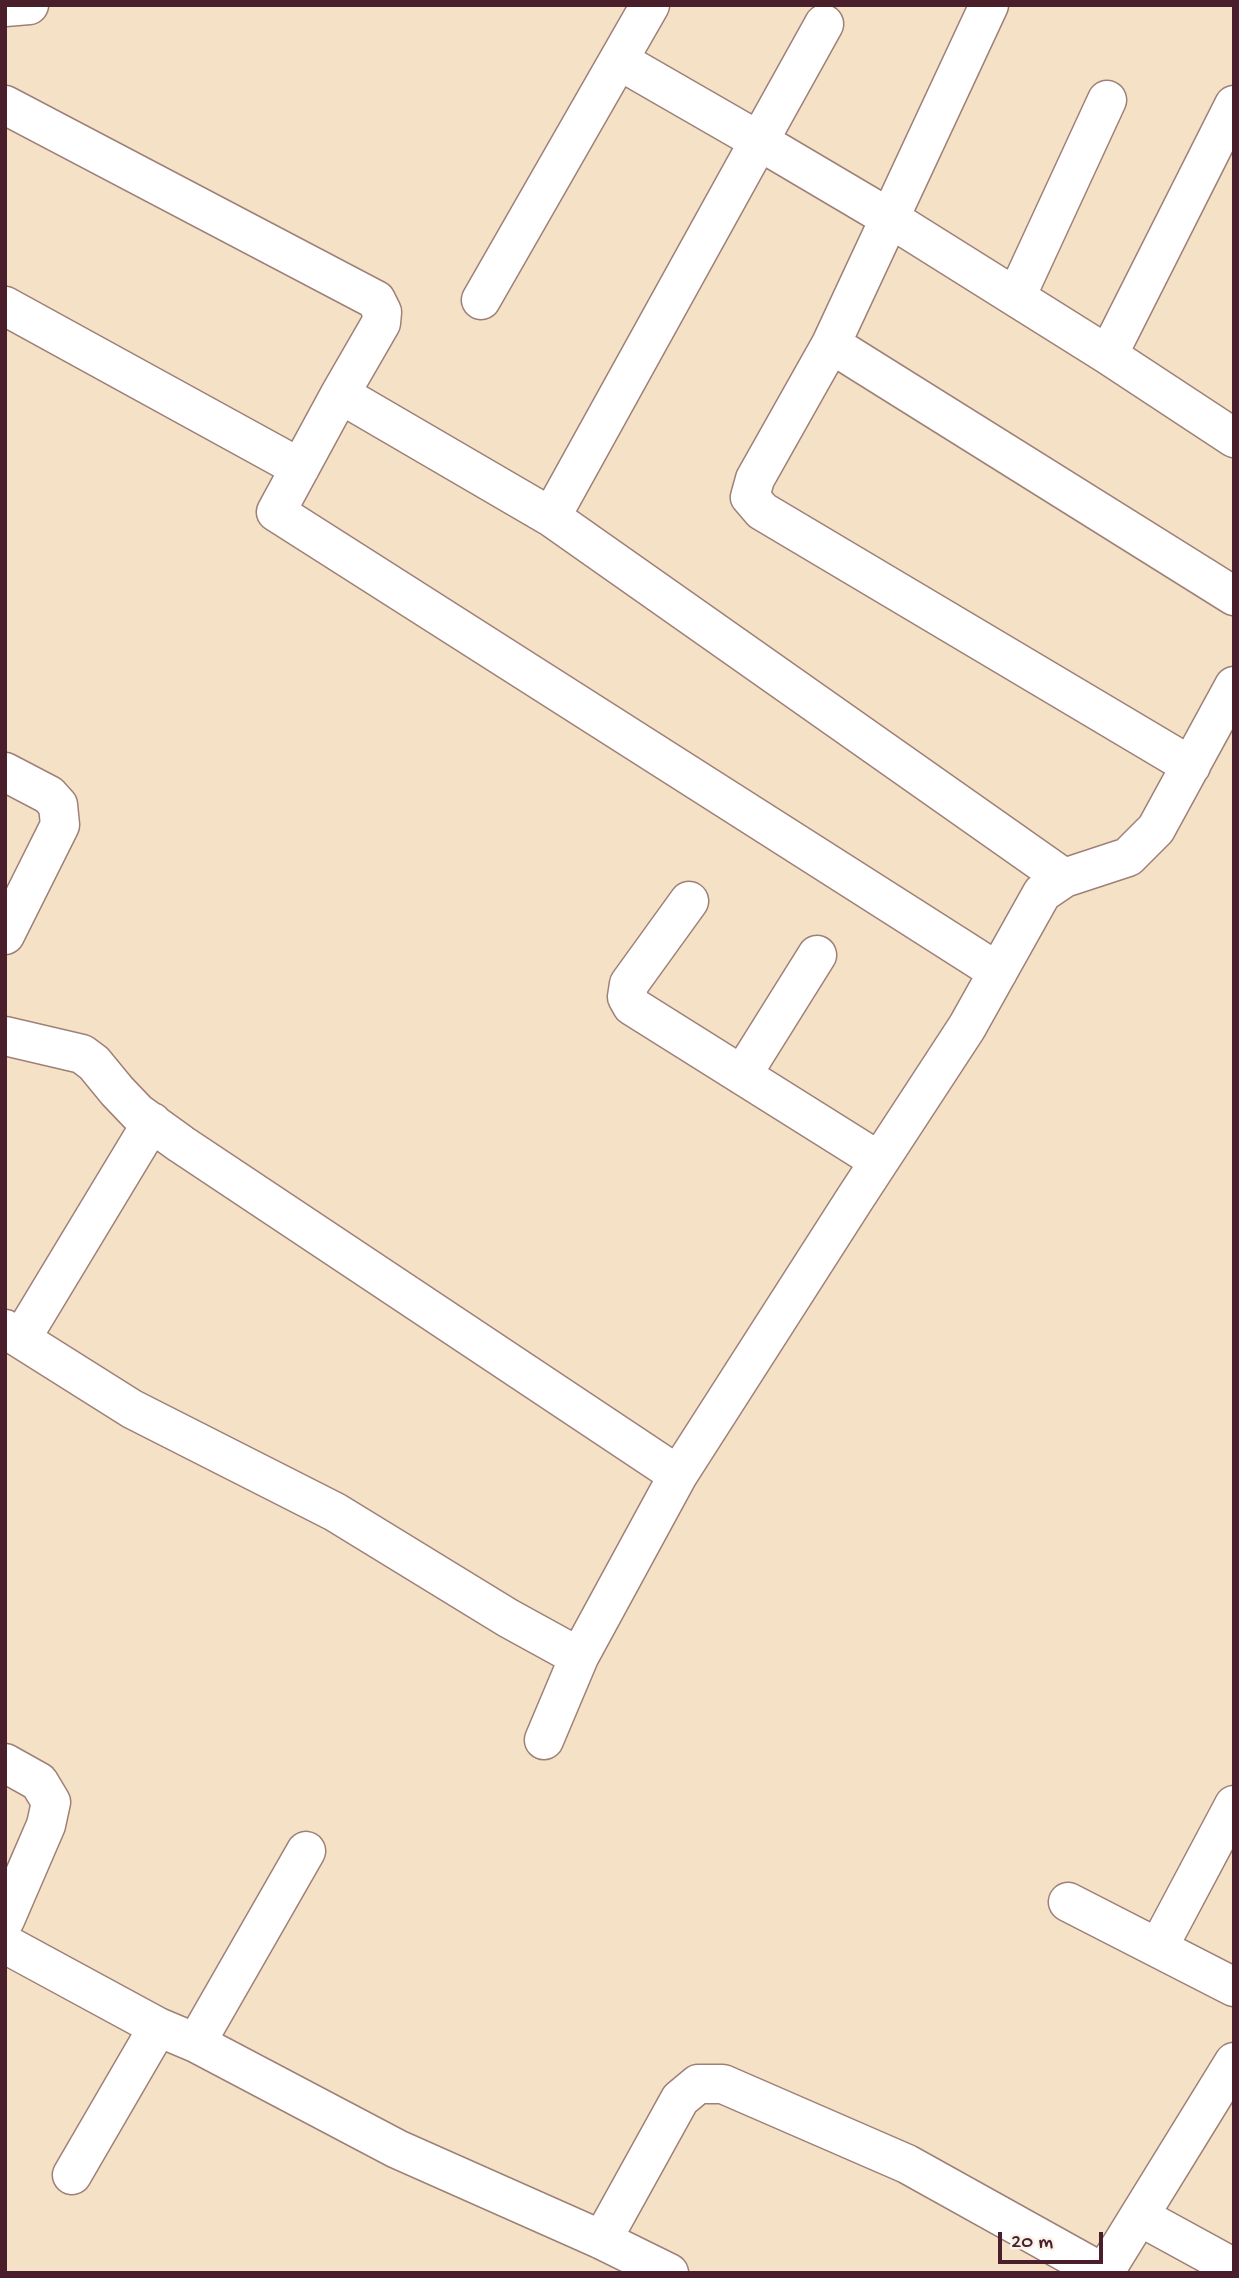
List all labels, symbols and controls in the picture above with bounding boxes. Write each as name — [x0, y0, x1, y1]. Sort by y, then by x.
scale bar — [1001, 2218, 1106, 2262]
text: 20 m — [1011, 2231, 1053, 2256]

